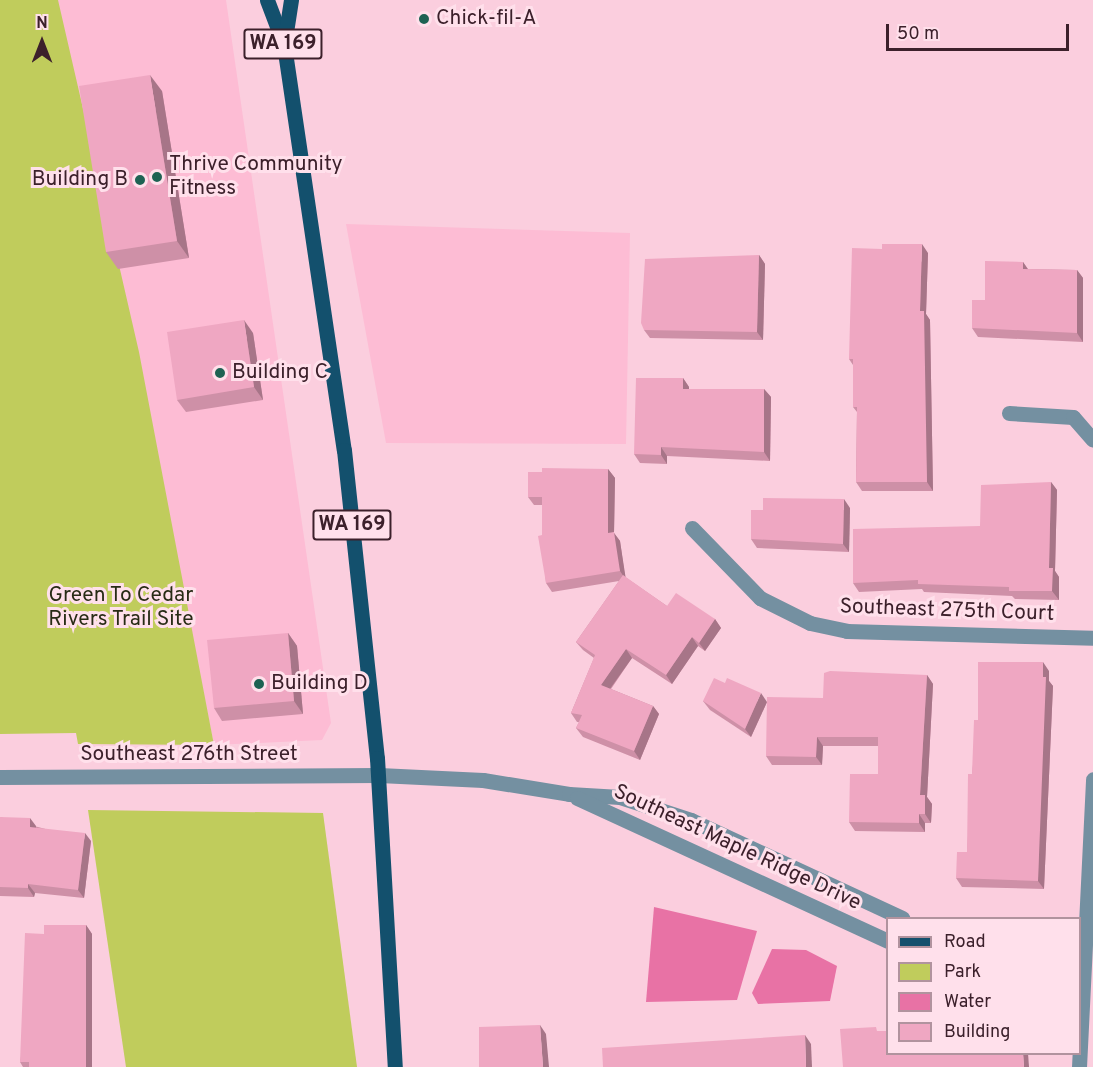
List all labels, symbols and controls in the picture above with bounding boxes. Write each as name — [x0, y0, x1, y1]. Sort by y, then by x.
place label: Chick-fil-A — [436, 6, 536, 32]
north arrow — [12, 12, 72, 72]
marker: Chick-fil-A — [417, 12, 431, 26]
scale bar — [889, 12, 1072, 50]
text: N — [36, 14, 48, 34]
text: 50 m — [897, 23, 939, 46]
road number: WA 169 — [242, 27, 324, 61]
place label: Thrive Community Fitness — [169, 152, 343, 202]
place label: Building B — [32, 167, 128, 193]
marker: Thrive Community Fitness — [150, 170, 164, 184]
marker: Building B — [133, 173, 147, 187]
place label: Building C — [232, 360, 328, 386]
marker: Building C — [213, 366, 227, 380]
road number: WA 169 — [312, 508, 392, 542]
park label: Green To Cedar Rivers Trail Site — [48, 583, 194, 633]
street label: Southeast 275th Court — [839, 595, 1055, 627]
place label: Building D — [271, 671, 368, 697]
marker: Building D — [252, 677, 266, 691]
street label: Southeast 276th Street — [80, 742, 298, 768]
street label: Southeast Maple Ridge Drive — [609, 780, 865, 916]
legend — [886, 917, 1081, 1055]
text: Road — [944, 931, 986, 954]
text: Park — [944, 961, 981, 984]
text: Water — [944, 991, 991, 1014]
text: Building — [944, 1021, 1010, 1044]

